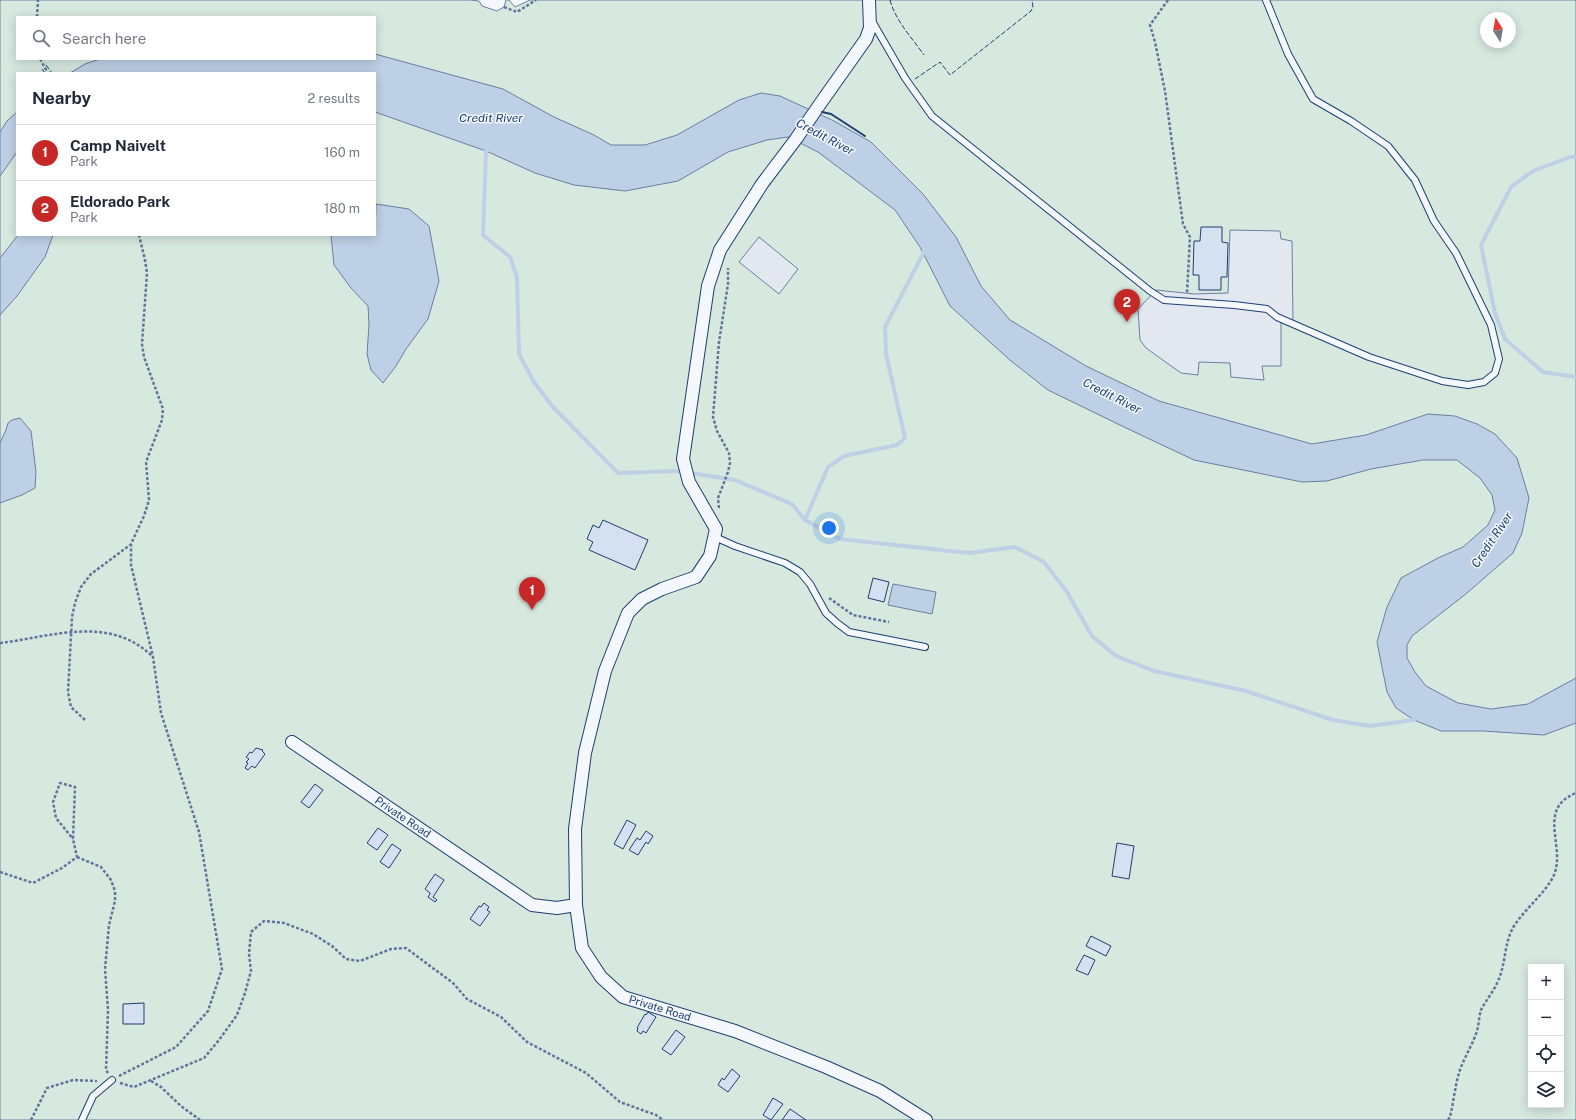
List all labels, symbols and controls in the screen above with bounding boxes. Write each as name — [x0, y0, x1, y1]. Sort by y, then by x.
north arrow — [1480, 12, 1516, 48]
search box — [16, 16, 376, 60]
icon: search — [30, 27, 52, 49]
text: Search here — [62, 30, 146, 47]
text: Nearby — [32, 88, 91, 108]
text: 2 results — [308, 91, 360, 106]
water label: Credit River — [459, 111, 523, 125]
water label: Credit River — [794, 116, 857, 158]
text: Camp Naivelt — [70, 137, 166, 154]
text: 1 — [42, 145, 48, 160]
text: 160 m — [324, 145, 360, 160]
text: Park — [70, 154, 98, 169]
text: Eldorado Park — [70, 193, 170, 210]
text: 2 — [41, 201, 49, 216]
text: 180 m — [324, 201, 360, 216]
text: Park — [70, 210, 98, 225]
pin: 2 — [1114, 289, 1140, 322]
water label: Credit River — [1080, 375, 1144, 417]
water label: Credit River — [1468, 509, 1516, 570]
your location — [819, 518, 839, 538]
pin: 1 — [519, 577, 545, 610]
street label: Private Road — [373, 794, 433, 840]
map controls — [1528, 964, 1564, 1108]
button: + — [1528, 964, 1564, 1000]
street label: Private Road — [627, 993, 693, 1023]
button: − — [1528, 1000, 1564, 1036]
button: locate — [1528, 1036, 1564, 1072]
button: layers — [1528, 1072, 1564, 1108]

